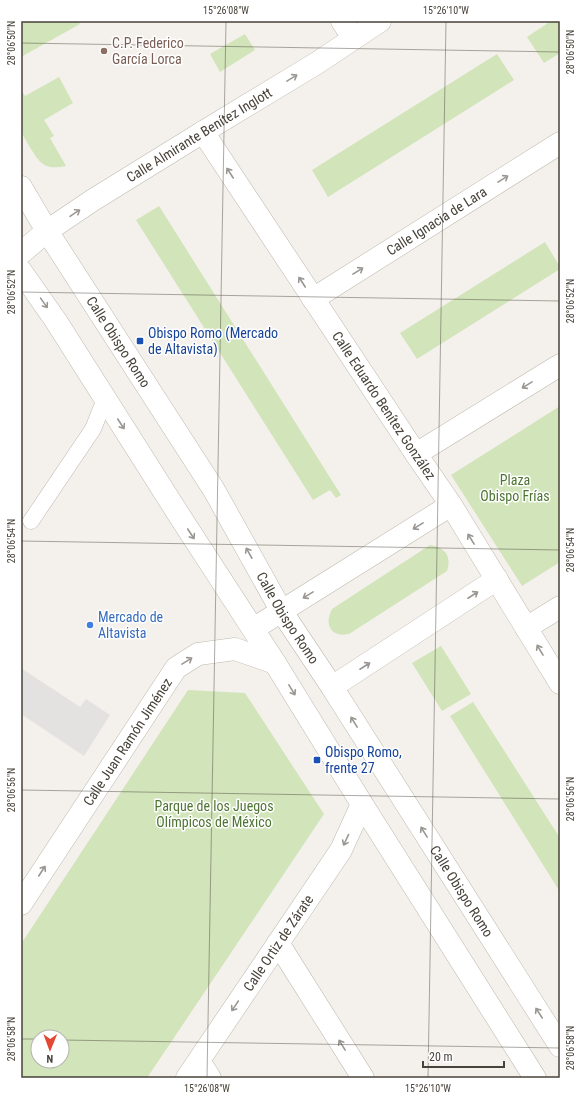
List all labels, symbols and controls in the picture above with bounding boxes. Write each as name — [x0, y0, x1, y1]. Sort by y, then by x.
text: 15°26'08"W — [203, 5, 249, 16]
text: 15°26'10"W — [423, 5, 469, 16]
text: 28°06'50"N — [6, 21, 17, 65]
text: 28°06'50"N — [565, 30, 576, 74]
place label: C.P. Federico García Lorca — [112, 35, 184, 67]
marker: C.P. Federico García Lorca — [99, 46, 109, 56]
one-way arrow — [286, 73, 298, 81]
street label: Calle Almirante Benítez Inglott — [123, 84, 275, 185]
one-way arrow — [226, 168, 234, 179]
one-way arrow — [497, 175, 508, 183]
street label: Calle Ignacia de Lara — [383, 184, 489, 259]
one-way arrow — [69, 209, 80, 217]
one-way arrow — [352, 267, 363, 275]
text: 28°06'52"N — [6, 270, 17, 314]
one-way arrow — [297, 276, 306, 287]
text: 28°06'52"N — [565, 279, 576, 323]
street label: Calle Obispo Romo — [83, 293, 154, 390]
one-way arrow — [39, 297, 48, 308]
place label: Obispo Romo (Mercado de Altavista) — [148, 325, 278, 358]
street label: Calle Eduardo Benítez González — [329, 328, 439, 483]
marker: Obispo Romo (Mercado de Altavista) — [135, 336, 145, 346]
one-way arrow — [521, 382, 533, 390]
one-way arrow — [117, 419, 125, 430]
park label: Plaza Obispo Frías — [480, 472, 550, 504]
text: 28°06'54"N — [6, 519, 17, 563]
one-way arrow — [412, 522, 424, 530]
one-way arrow — [187, 528, 195, 539]
text: 28°06'54"N — [565, 528, 576, 572]
one-way arrow — [467, 533, 475, 545]
one-way arrow — [244, 547, 252, 559]
street label: Calle Obispo Romo — [253, 569, 322, 667]
one-way arrow — [303, 591, 314, 599]
one-way arrow — [468, 591, 479, 599]
place label: Mercado de Altavista — [98, 609, 164, 641]
marker: Mercado de Altavista — [85, 620, 95, 630]
one-way arrow — [535, 644, 543, 656]
one-way arrow — [181, 657, 192, 665]
one-way arrow — [359, 661, 370, 670]
street label: Calle Juan Ramón Jiménez — [80, 675, 175, 809]
one-way arrow — [288, 684, 296, 695]
one-way arrow — [350, 717, 359, 728]
place label: Obispo Romo, frente 27 — [325, 744, 402, 776]
marker: Obispo Romo, frente 27 — [312, 755, 322, 765]
text: 28°06'56"N — [6, 768, 17, 812]
text: 28°06'56"N — [565, 777, 576, 821]
park label: Parque de los Juegos Olímpicos de México — [154, 798, 274, 830]
one-way arrow — [420, 827, 428, 838]
one-way arrow — [341, 833, 349, 845]
street label: Calle Obispo Romo — [427, 843, 497, 940]
one-way arrow — [39, 865, 47, 877]
street label: Calle Ortiz de Zárate — [240, 891, 317, 994]
one-way arrow — [231, 1001, 239, 1012]
one-way arrow — [535, 1008, 543, 1019]
text: 28°06'58"N — [6, 1017, 17, 1061]
text: 28°06'58"N — [565, 1026, 576, 1070]
north arrow — [30, 1029, 70, 1069]
one-way arrow — [338, 1039, 346, 1051]
scale bar — [423, 1043, 504, 1069]
text: 20 m — [429, 1050, 453, 1064]
text: N — [46, 1052, 53, 1065]
text: 15°26'08"W — [184, 1083, 230, 1094]
text: 15°26'10"W — [405, 1083, 451, 1094]

